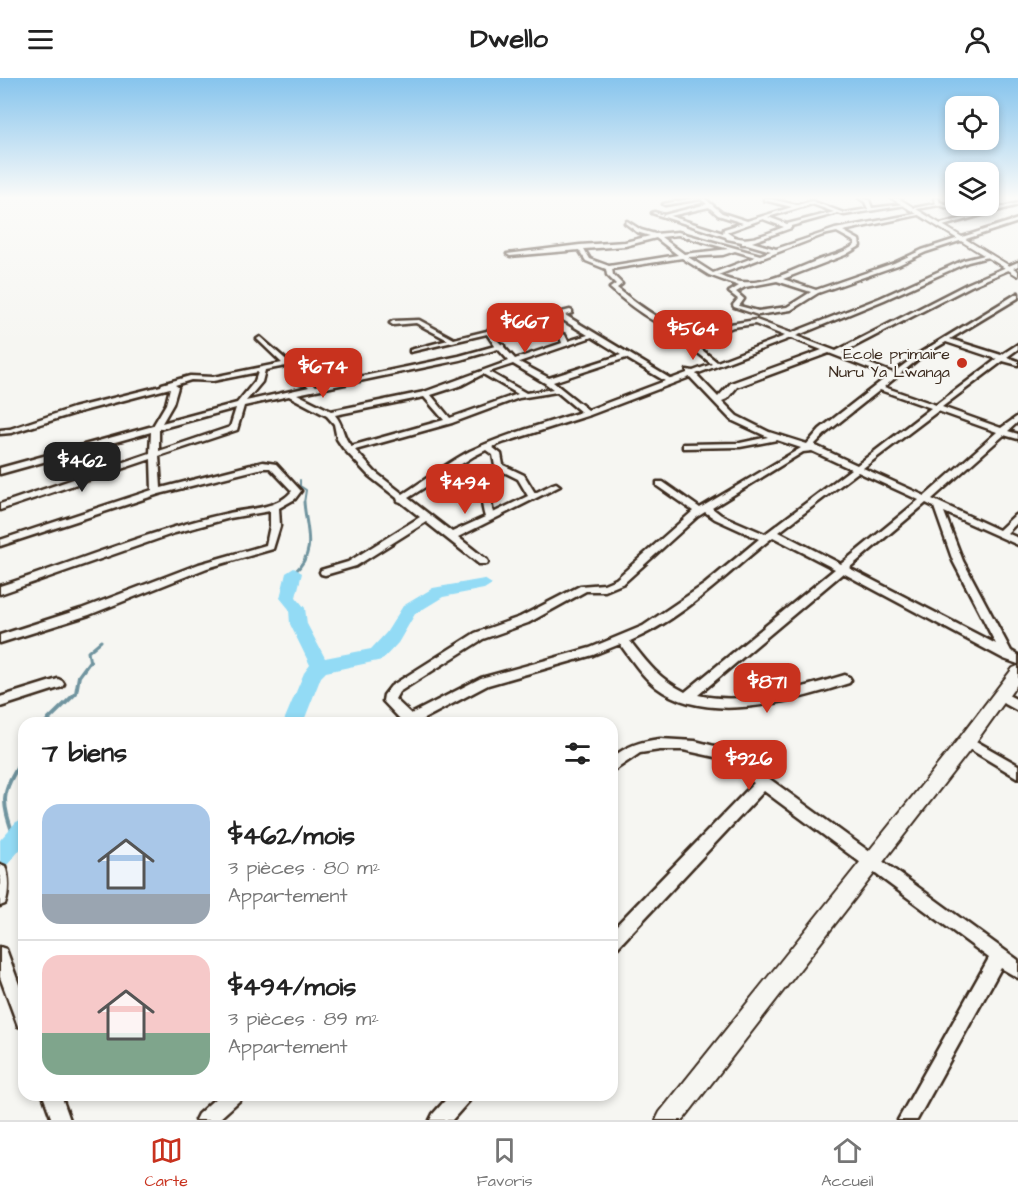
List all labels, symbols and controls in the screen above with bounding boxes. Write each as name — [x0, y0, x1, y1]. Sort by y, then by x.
text: Dwello — [470, 20, 548, 58]
icon: menu — [24, 23, 57, 56]
icon: person — [961, 23, 994, 56]
map controls — [945, 96, 999, 216]
button: locate — [945, 96, 999, 150]
button: layers — [945, 162, 999, 216]
pin: $667 — [489, 303, 561, 354]
text: $667 — [501, 308, 549, 336]
pin: $564 — [657, 310, 729, 361]
text: $564 — [667, 315, 719, 343]
place label: Ecole primaire Nuru Ya Lwanga — [829, 343, 950, 384]
pin: $674 — [287, 348, 359, 399]
text: $674 — [298, 353, 348, 381]
marker: Ecole primaire Nuru Ya Lwanga — [955, 356, 969, 370]
pin: $462 — [46, 442, 118, 493]
text: $462 — [58, 447, 106, 475]
pin: $494 — [429, 464, 501, 515]
text: $494 — [440, 469, 490, 497]
pin: $871 — [731, 663, 803, 714]
text: $871 — [748, 668, 786, 696]
text: 7 biens — [42, 735, 127, 771]
icon: filters — [561, 737, 594, 770]
pin: $926 — [713, 740, 785, 791]
text: $926 — [726, 745, 772, 773]
text: $462/mois — [228, 818, 355, 854]
icon: home — [90, 828, 162, 900]
text: 3 pièces · 80 m² — [228, 854, 380, 882]
text: Appartement — [228, 882, 348, 910]
text: $494/mois — [228, 969, 356, 1005]
icon: home — [90, 979, 162, 1051]
text: 3 pièces · 89 m² — [228, 1005, 379, 1033]
text: Appartement — [228, 1033, 348, 1061]
tab: Carte — [144, 1134, 188, 1192]
tab: Favoris — [477, 1134, 532, 1192]
tab: Accueil — [821, 1134, 874, 1192]

